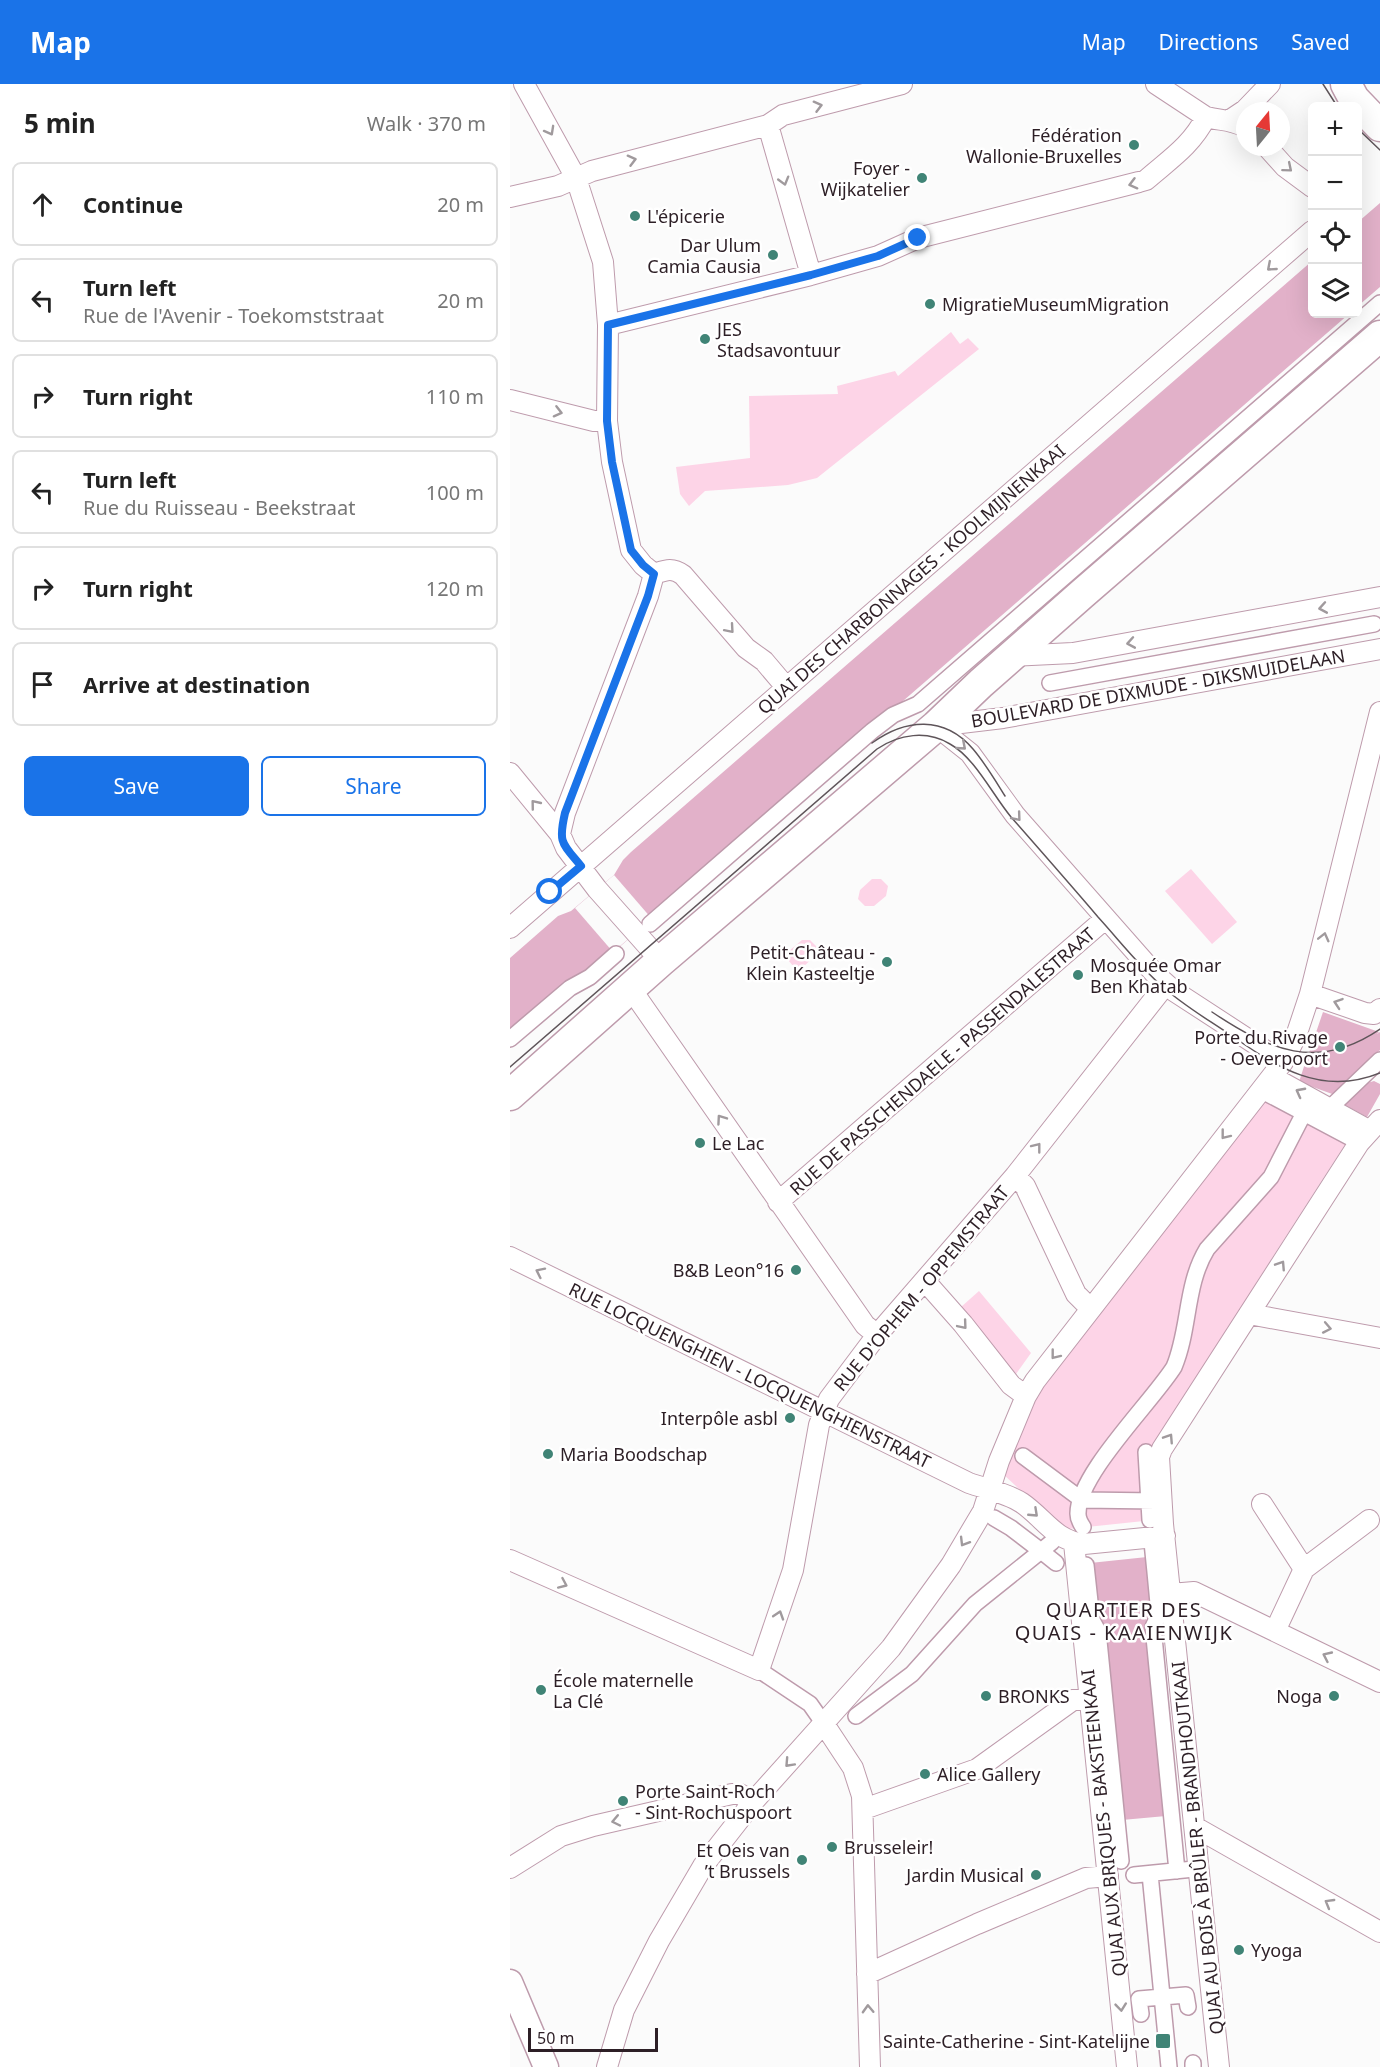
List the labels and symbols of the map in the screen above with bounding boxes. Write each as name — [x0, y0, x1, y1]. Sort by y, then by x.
one-way arrow — [812, 101, 823, 113]
north arrow — [1236, 102, 1290, 156]
place label: Fédération Wallonie-Bruxelles — [966, 123, 1122, 168]
one-way arrow — [543, 125, 554, 135]
marker: Fédération Wallonie-Bruxelles — [1127, 138, 1141, 152]
one-way arrow — [626, 155, 636, 168]
place label: Foyer - Wijkatelier — [821, 156, 911, 201]
one-way arrow — [1281, 161, 1292, 172]
marker: Foyer - Wijkatelier — [915, 171, 929, 185]
one-way arrow — [777, 175, 789, 186]
one-way arrow — [1128, 176, 1138, 189]
place label: L'épicerie — [647, 204, 725, 228]
marker: L'épicerie — [628, 209, 642, 223]
route end — [904, 224, 930, 250]
place label: Dar Ulum Camia Causia — [647, 233, 761, 278]
marker: Dar Ulum Camia Causia — [766, 248, 780, 262]
one-way arrow — [1268, 260, 1278, 271]
place label: MigratieMuseumMigration — [942, 292, 1169, 316]
marker: MigratieMuseumMigration — [923, 297, 937, 311]
place label: JES Stadsavontuur — [715, 317, 841, 362]
marker: JES Stadsavontuur — [698, 332, 712, 346]
one-way arrow — [553, 405, 563, 418]
street label: QUAI DES CHARBONNAGES - KOOLMIJNENKAAI — [752, 439, 1070, 719]
one-way arrow — [1318, 601, 1328, 614]
one-way arrow — [723, 622, 734, 633]
one-way arrow — [1126, 636, 1136, 649]
street label: BOULEVARD DE DIXMUDE - DIKSMUIDELAAN — [969, 643, 1347, 733]
one-way arrow — [955, 739, 965, 750]
one-way arrow — [532, 800, 543, 811]
one-way arrow — [1010, 810, 1021, 821]
route start — [536, 878, 562, 904]
street label: RUE DE PASSCHENDAELE - PASSENDALESTRAAT — [784, 922, 1100, 1200]
one-way arrow — [1316, 932, 1329, 942]
place label: Petit-Château - Klein Kasteeltje — [746, 940, 875, 985]
place label: Mosquée Omar Ben Khatab — [1090, 953, 1222, 998]
marker: Petit-Château - Klein Kasteeltje — [880, 955, 894, 969]
marker: Mosquée Omar Ben Khatab — [1071, 968, 1085, 982]
one-way arrow — [1333, 998, 1343, 1011]
place label: Porte du Rivage - Oeverpoort — [1194, 1025, 1328, 1070]
marker: Porte du Rivage - Oeverpoort — [1333, 1040, 1347, 1054]
one-way arrow — [1296, 1088, 1306, 1099]
one-way arrow — [717, 1115, 728, 1126]
one-way arrow — [1221, 1129, 1232, 1140]
place label: Le Lac — [712, 1131, 765, 1155]
marker: Le Lac — [693, 1136, 707, 1150]
one-way arrow — [1030, 1143, 1041, 1154]
street label: RUE D'OPHEM - OPPEMSTRAAT — [828, 1180, 1014, 1396]
place label: B&B Leon°16 — [673, 1258, 784, 1282]
one-way arrow — [1273, 1261, 1285, 1271]
marker: B&B Leon°16 — [789, 1263, 803, 1277]
one-way arrow — [536, 1268, 547, 1279]
street label: RUE LOCQUENGHIEN - LOCQUENGHIENSTRAAT — [565, 1277, 935, 1473]
one-way arrow — [956, 1318, 967, 1329]
one-way arrow — [1322, 1321, 1332, 1334]
one-way arrow — [1052, 1348, 1063, 1359]
place label: Interpôle asbl — [661, 1406, 778, 1430]
marker: Interpôle asbl — [783, 1411, 797, 1425]
one-way arrow — [1162, 1434, 1173, 1445]
place label: Maria Boodschap — [560, 1442, 707, 1466]
marker: Maria Boodschap — [541, 1447, 555, 1461]
one-way arrow — [1026, 1506, 1037, 1517]
one-way arrow — [960, 1536, 972, 1546]
one-way arrow — [557, 1577, 568, 1589]
district label: QUARTIER DES QUAIS - KAAIENWIJK — [1015, 1596, 1233, 1646]
one-way arrow — [772, 1610, 784, 1621]
one-way arrow — [1323, 1651, 1334, 1663]
street label: QUAI AU BOIS À BRÛLER - BRANDHOUTKAAI — [1165, 1660, 1229, 2036]
place label: École maternelle La Clé — [553, 1668, 694, 1713]
street label: QUAI AUX BRIQUES - BAKSTEENKAAI — [1075, 1668, 1131, 1978]
marker: École maternelle La Clé — [534, 1683, 548, 1697]
place label: BRONKS — [998, 1684, 1070, 1708]
place label: Noga — [1276, 1684, 1322, 1708]
marker: BRONKS — [979, 1689, 993, 1703]
marker: Noga — [1327, 1689, 1341, 1703]
one-way arrow — [785, 1756, 796, 1767]
place label: Alice Gallery — [937, 1762, 1041, 1786]
marker: Alice Gallery — [918, 1767, 932, 1781]
place label: Porte Saint-Roch - Sint-Rochuspoort — [635, 1779, 792, 1824]
marker: Porte Saint-Roch - Sint-Rochuspoort — [616, 1794, 630, 1808]
one-way arrow — [611, 1814, 621, 1827]
place label: Brusseleir! — [844, 1835, 933, 1859]
place label: Et Oeis van ’t Brussels — [696, 1838, 790, 1883]
marker: Brusseleir! — [825, 1840, 839, 1854]
marker: Et Oeis van ’t Brussels — [795, 1853, 809, 1867]
place label: Jardin Musical — [904, 1863, 1024, 1887]
marker: Jardin Musical — [1029, 1868, 1043, 1882]
one-way arrow — [1325, 1899, 1335, 1910]
place label: Yyoga — [1251, 1938, 1302, 1962]
marker: Yyoga — [1232, 1943, 1246, 1957]
one-way arrow — [1114, 2002, 1127, 2011]
one-way arrow — [862, 2004, 875, 2013]
scale bar — [528, 2025, 658, 2052]
place label: Sainte-Catherine - Sint-Katelijne — [883, 2029, 1150, 2053]
marker: Sainte-Catherine - Sint-Katelijne — [1154, 2032, 1172, 2050]

